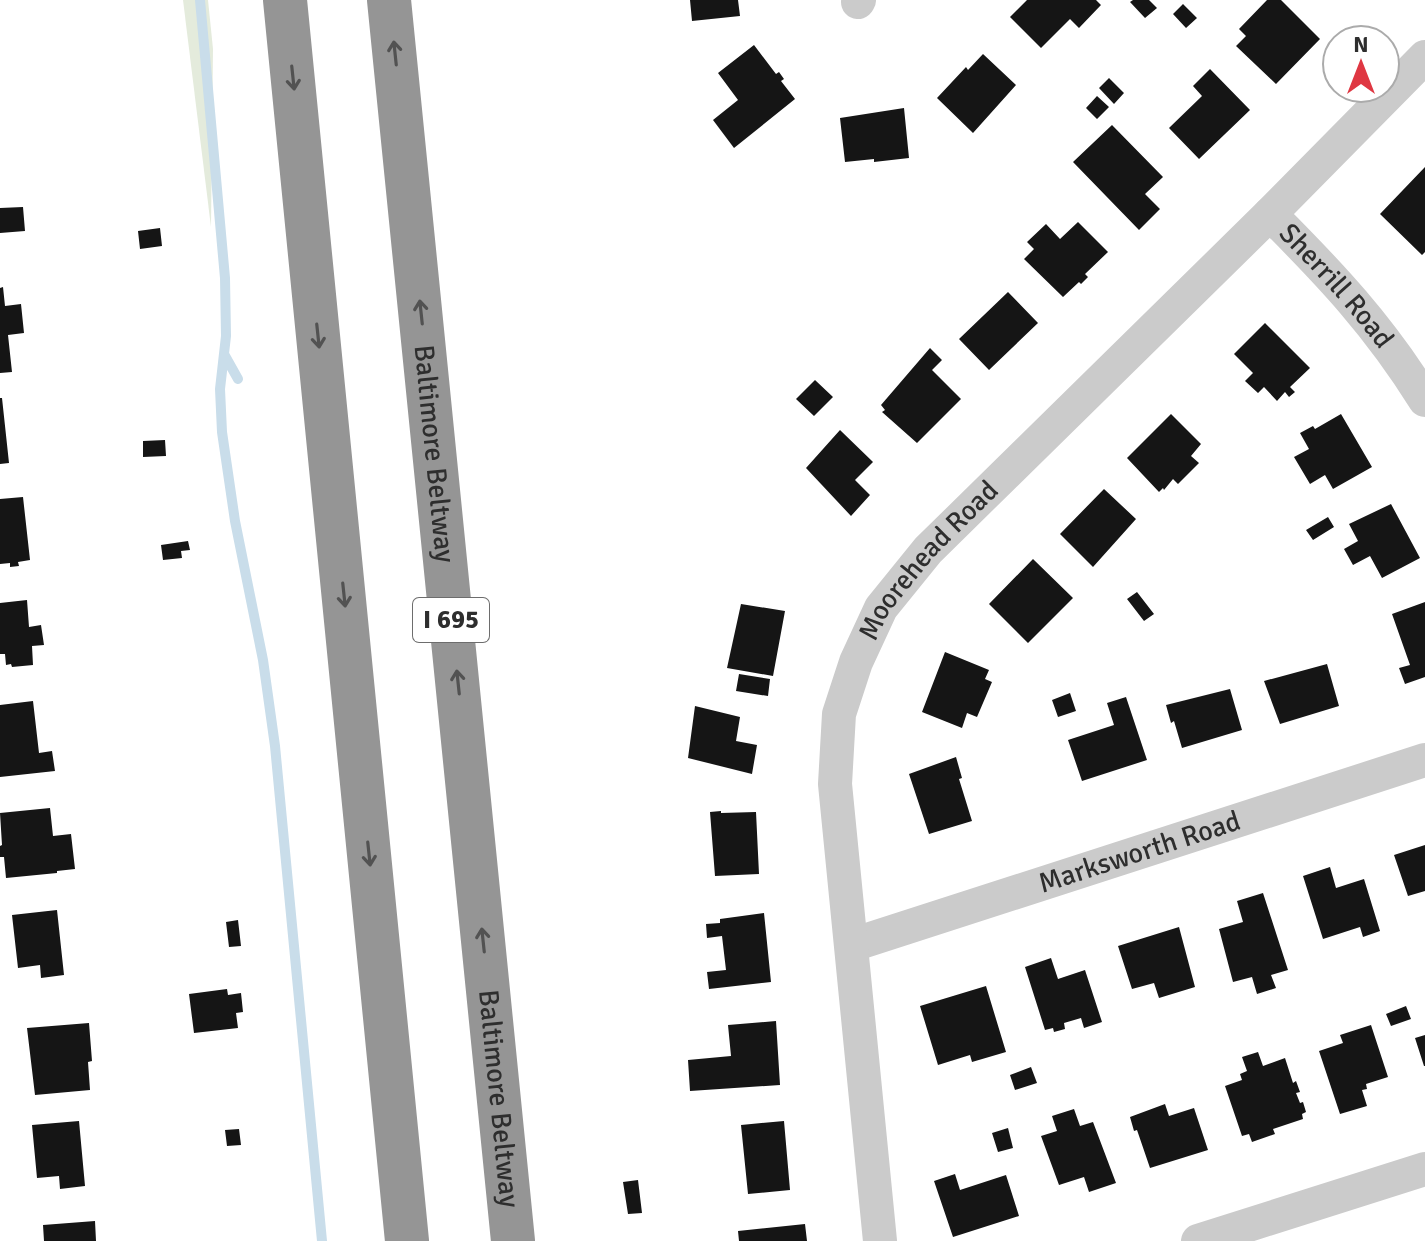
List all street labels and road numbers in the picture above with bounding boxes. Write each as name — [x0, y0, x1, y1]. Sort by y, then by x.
street label: Sherrill Road — [1272, 216, 1401, 355]
street label: Baltimore Beltway — [407, 343, 462, 564]
street label: Moorehead Road — [852, 474, 1005, 646]
road number: I 695 — [413, 598, 489, 642]
street label: Marksworth Road — [1034, 804, 1245, 901]
street label: Baltimore Beltway — [471, 988, 527, 1209]

